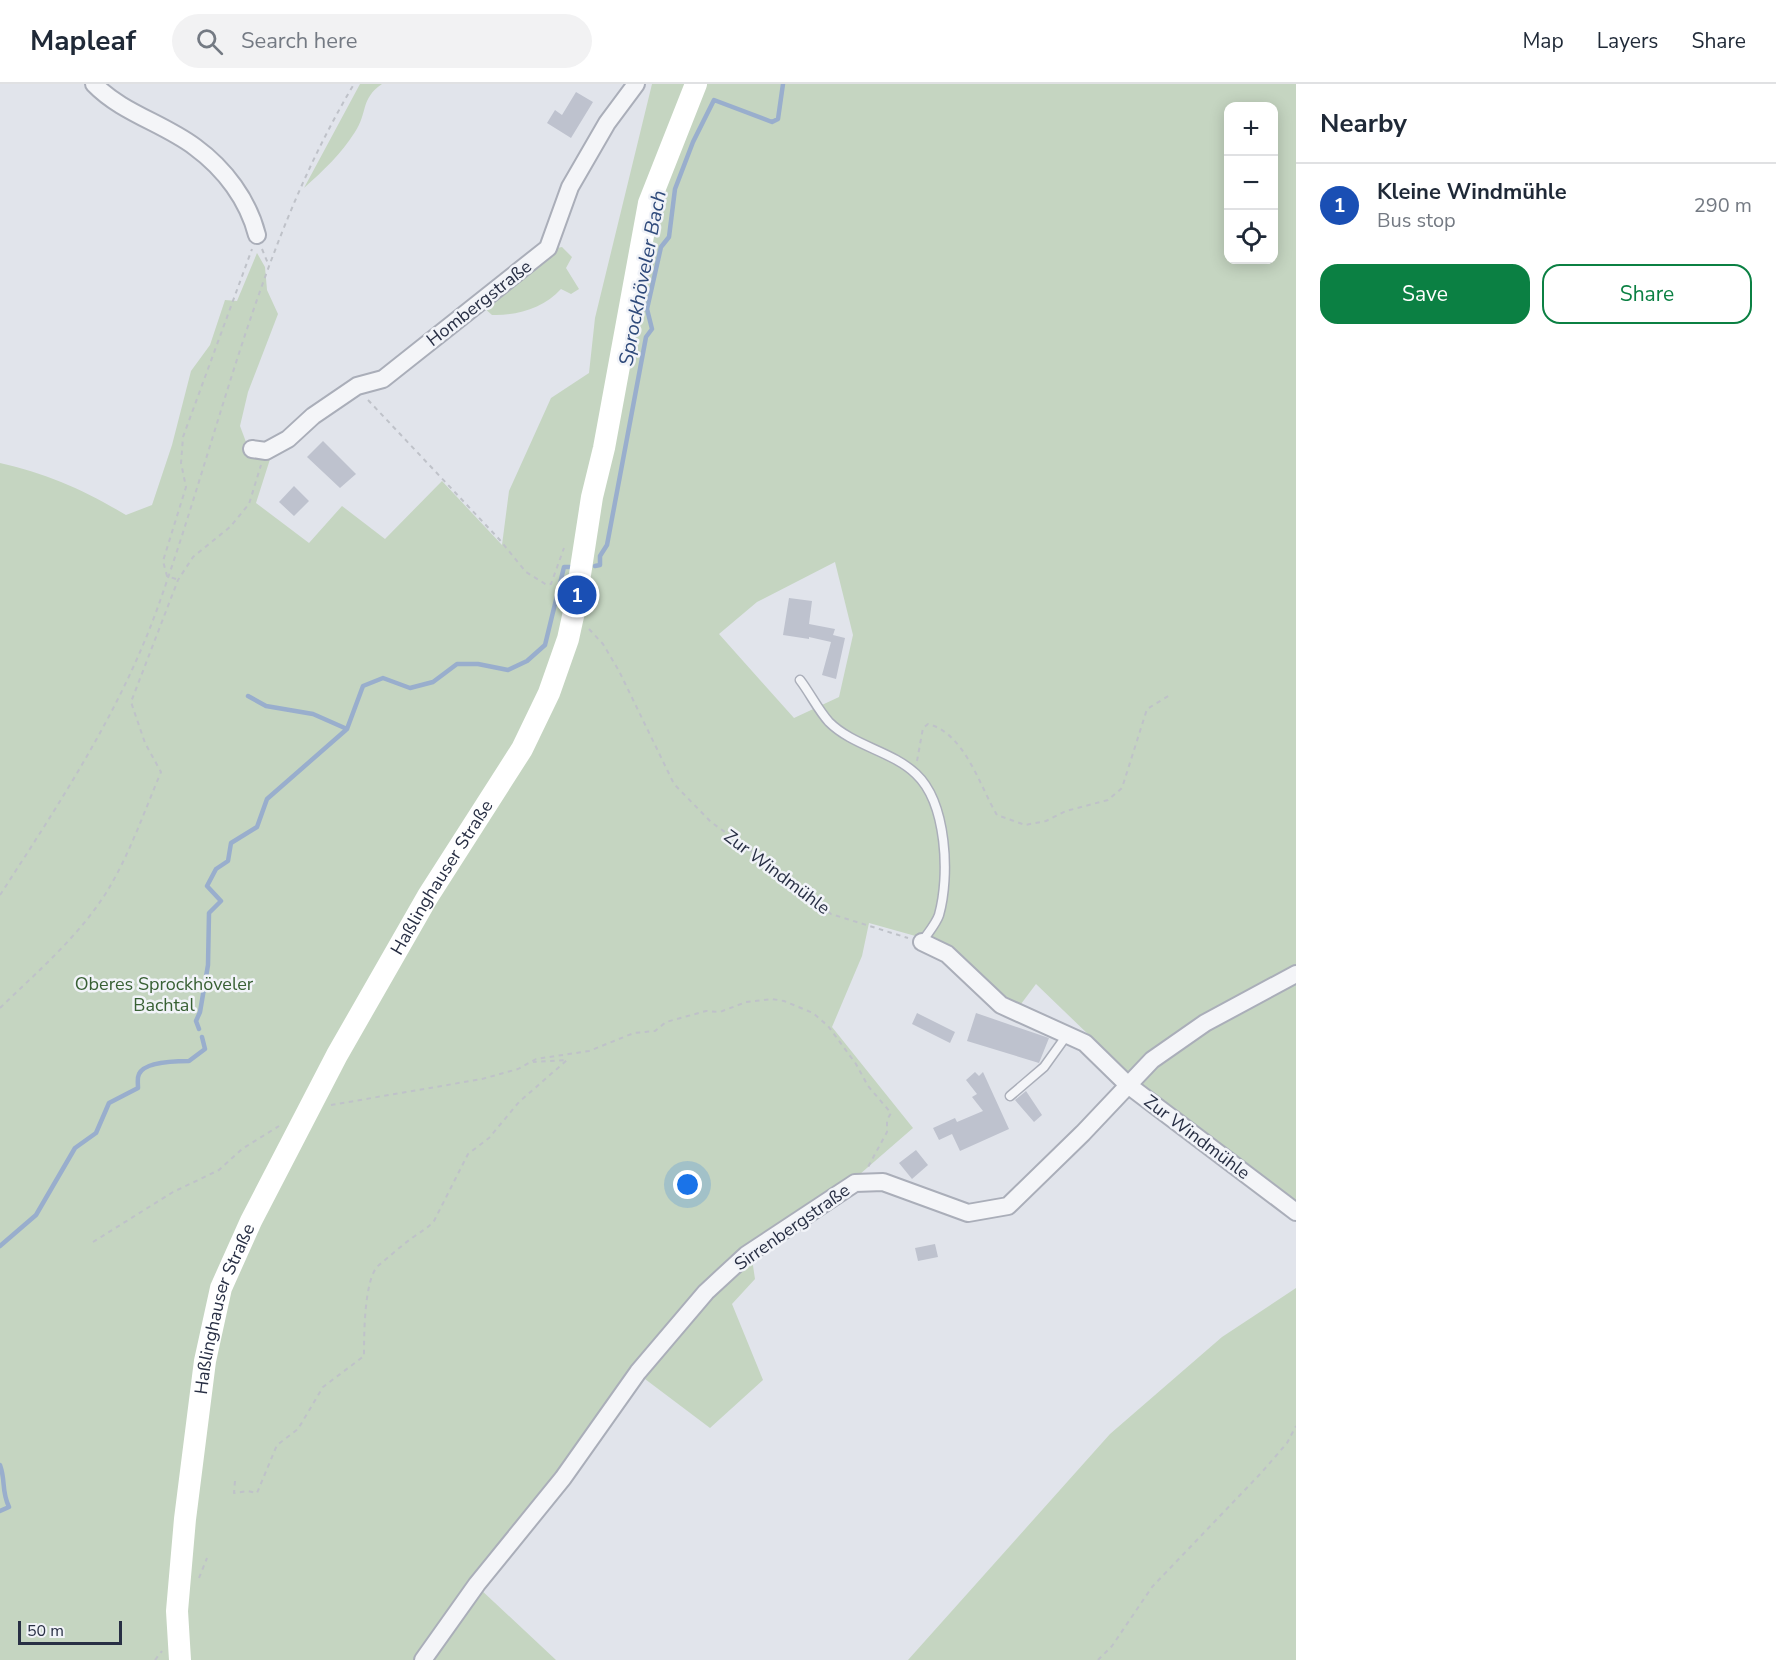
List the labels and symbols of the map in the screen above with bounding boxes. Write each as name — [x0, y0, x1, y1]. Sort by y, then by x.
water label: Sprockhöveler Bach — [612, 188, 673, 368]
street label: Hombergstraße — [421, 254, 537, 352]
pin: 1 — [558, 572, 596, 618]
street label: Haßlinghauser Straße — [385, 795, 498, 959]
street label: Zur Windmühle — [719, 824, 835, 920]
park label: Oberes Sprockhöveler Bachtal — [75, 972, 254, 1017]
street label: Zur Windmühle — [1139, 1089, 1255, 1185]
your location — [673, 1170, 702, 1199]
street label: Sirrenbergstraße — [729, 1178, 855, 1276]
street label: Haßlinghauser Straße — [189, 1220, 260, 1396]
scale bar — [18, 1618, 122, 1646]

